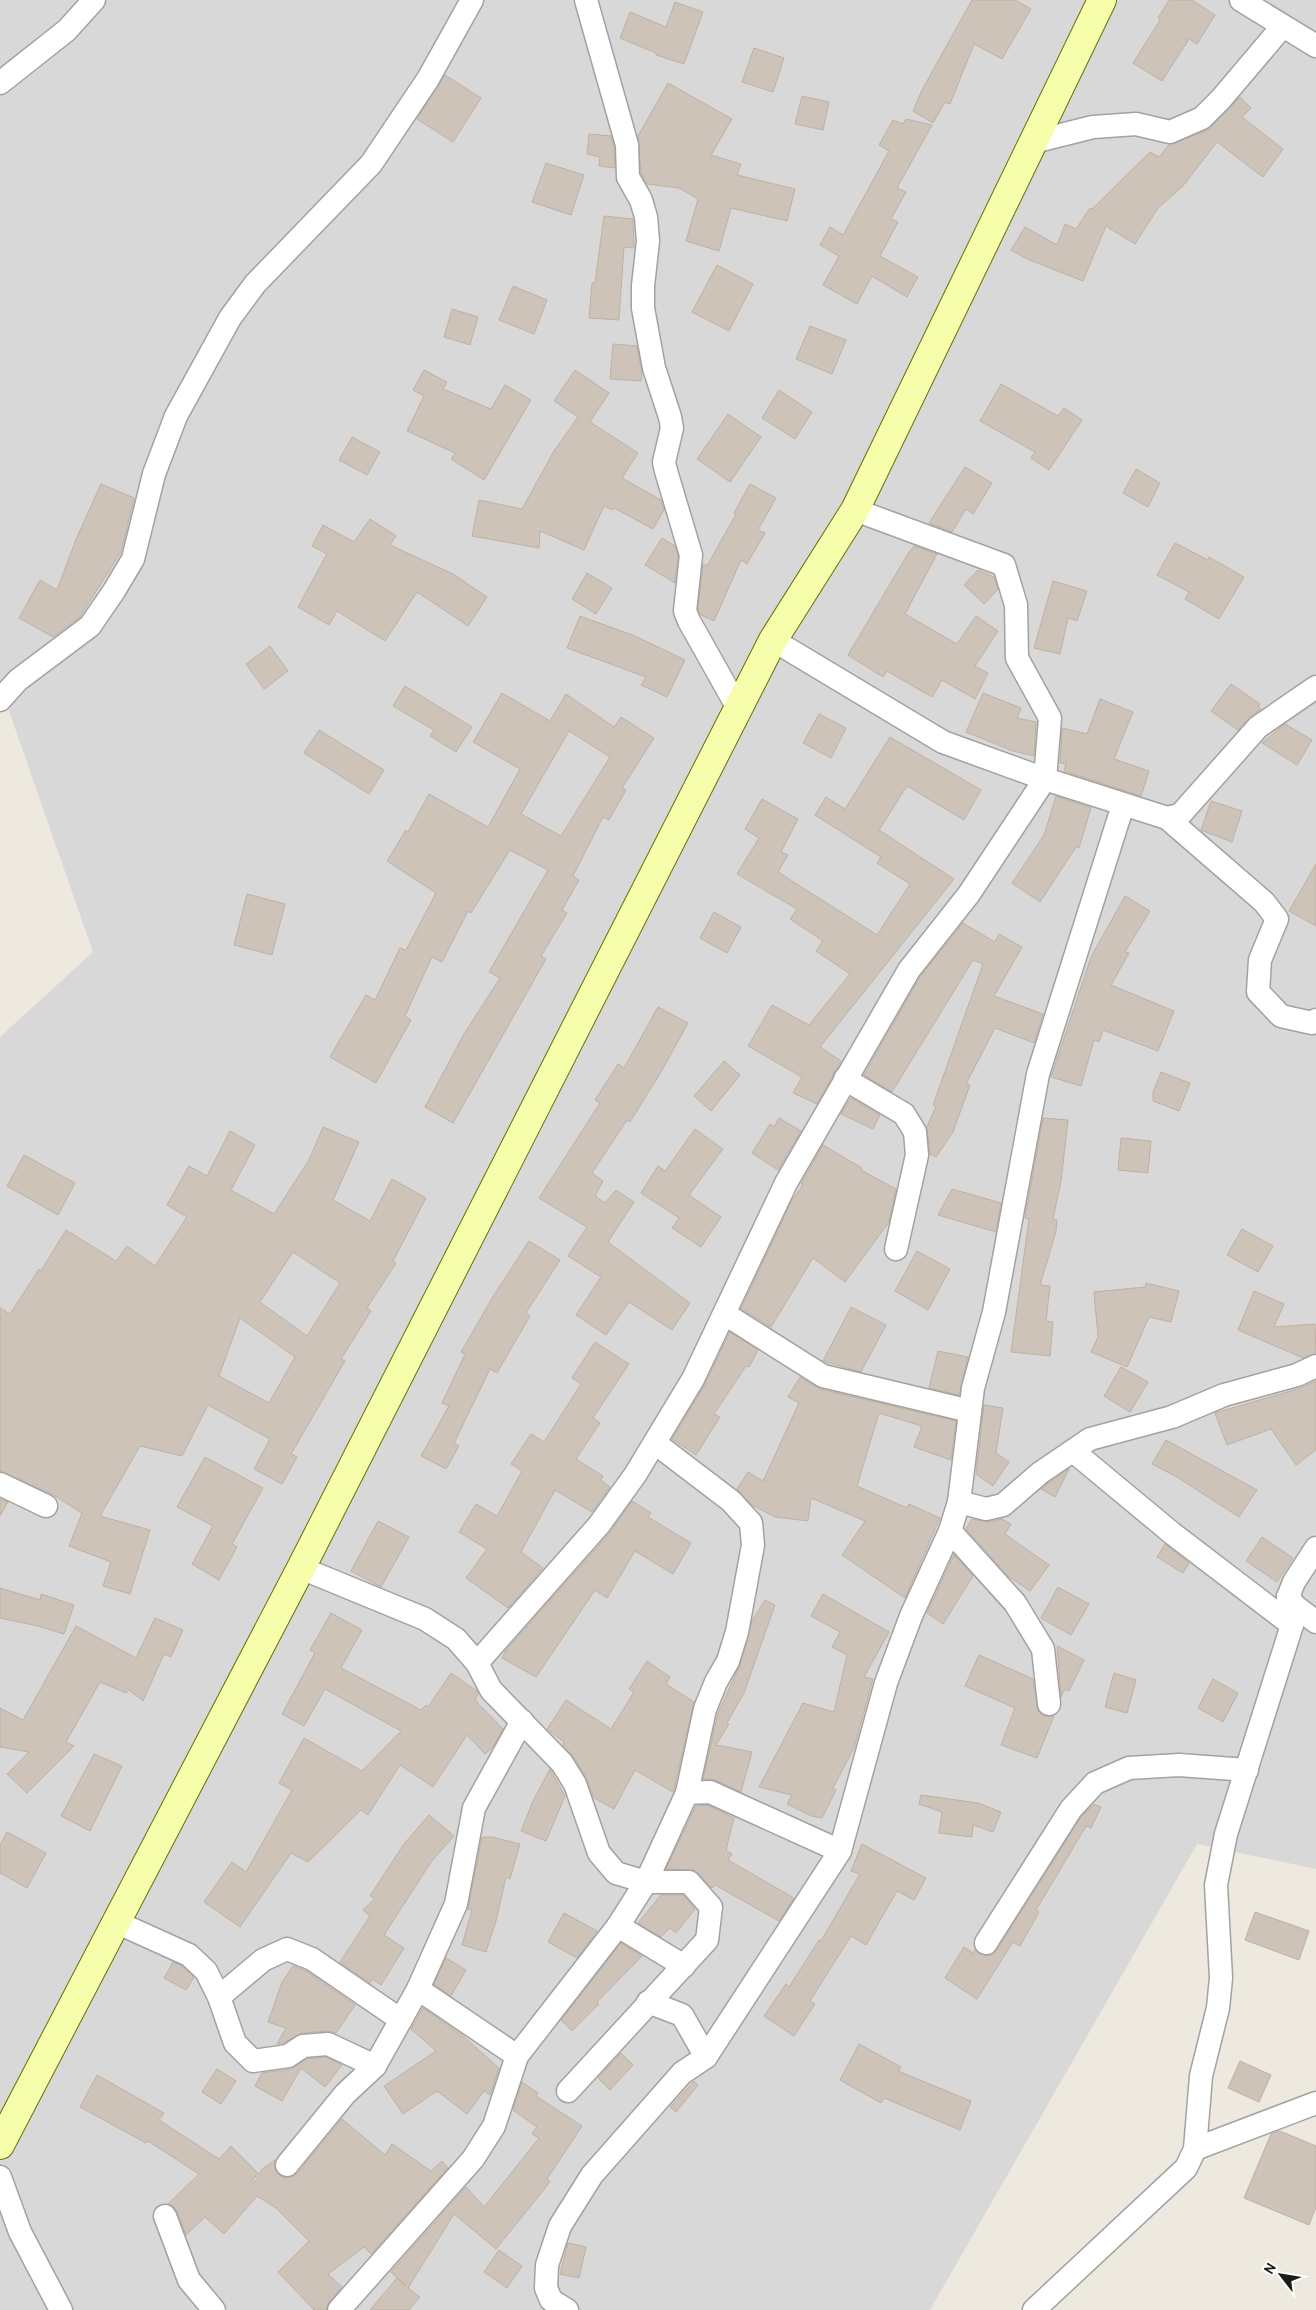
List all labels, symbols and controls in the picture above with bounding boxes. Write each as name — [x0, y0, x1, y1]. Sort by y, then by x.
north arrow — [1256, 2250, 1306, 2300]
text: N — [1261, 2260, 1281, 2278]

